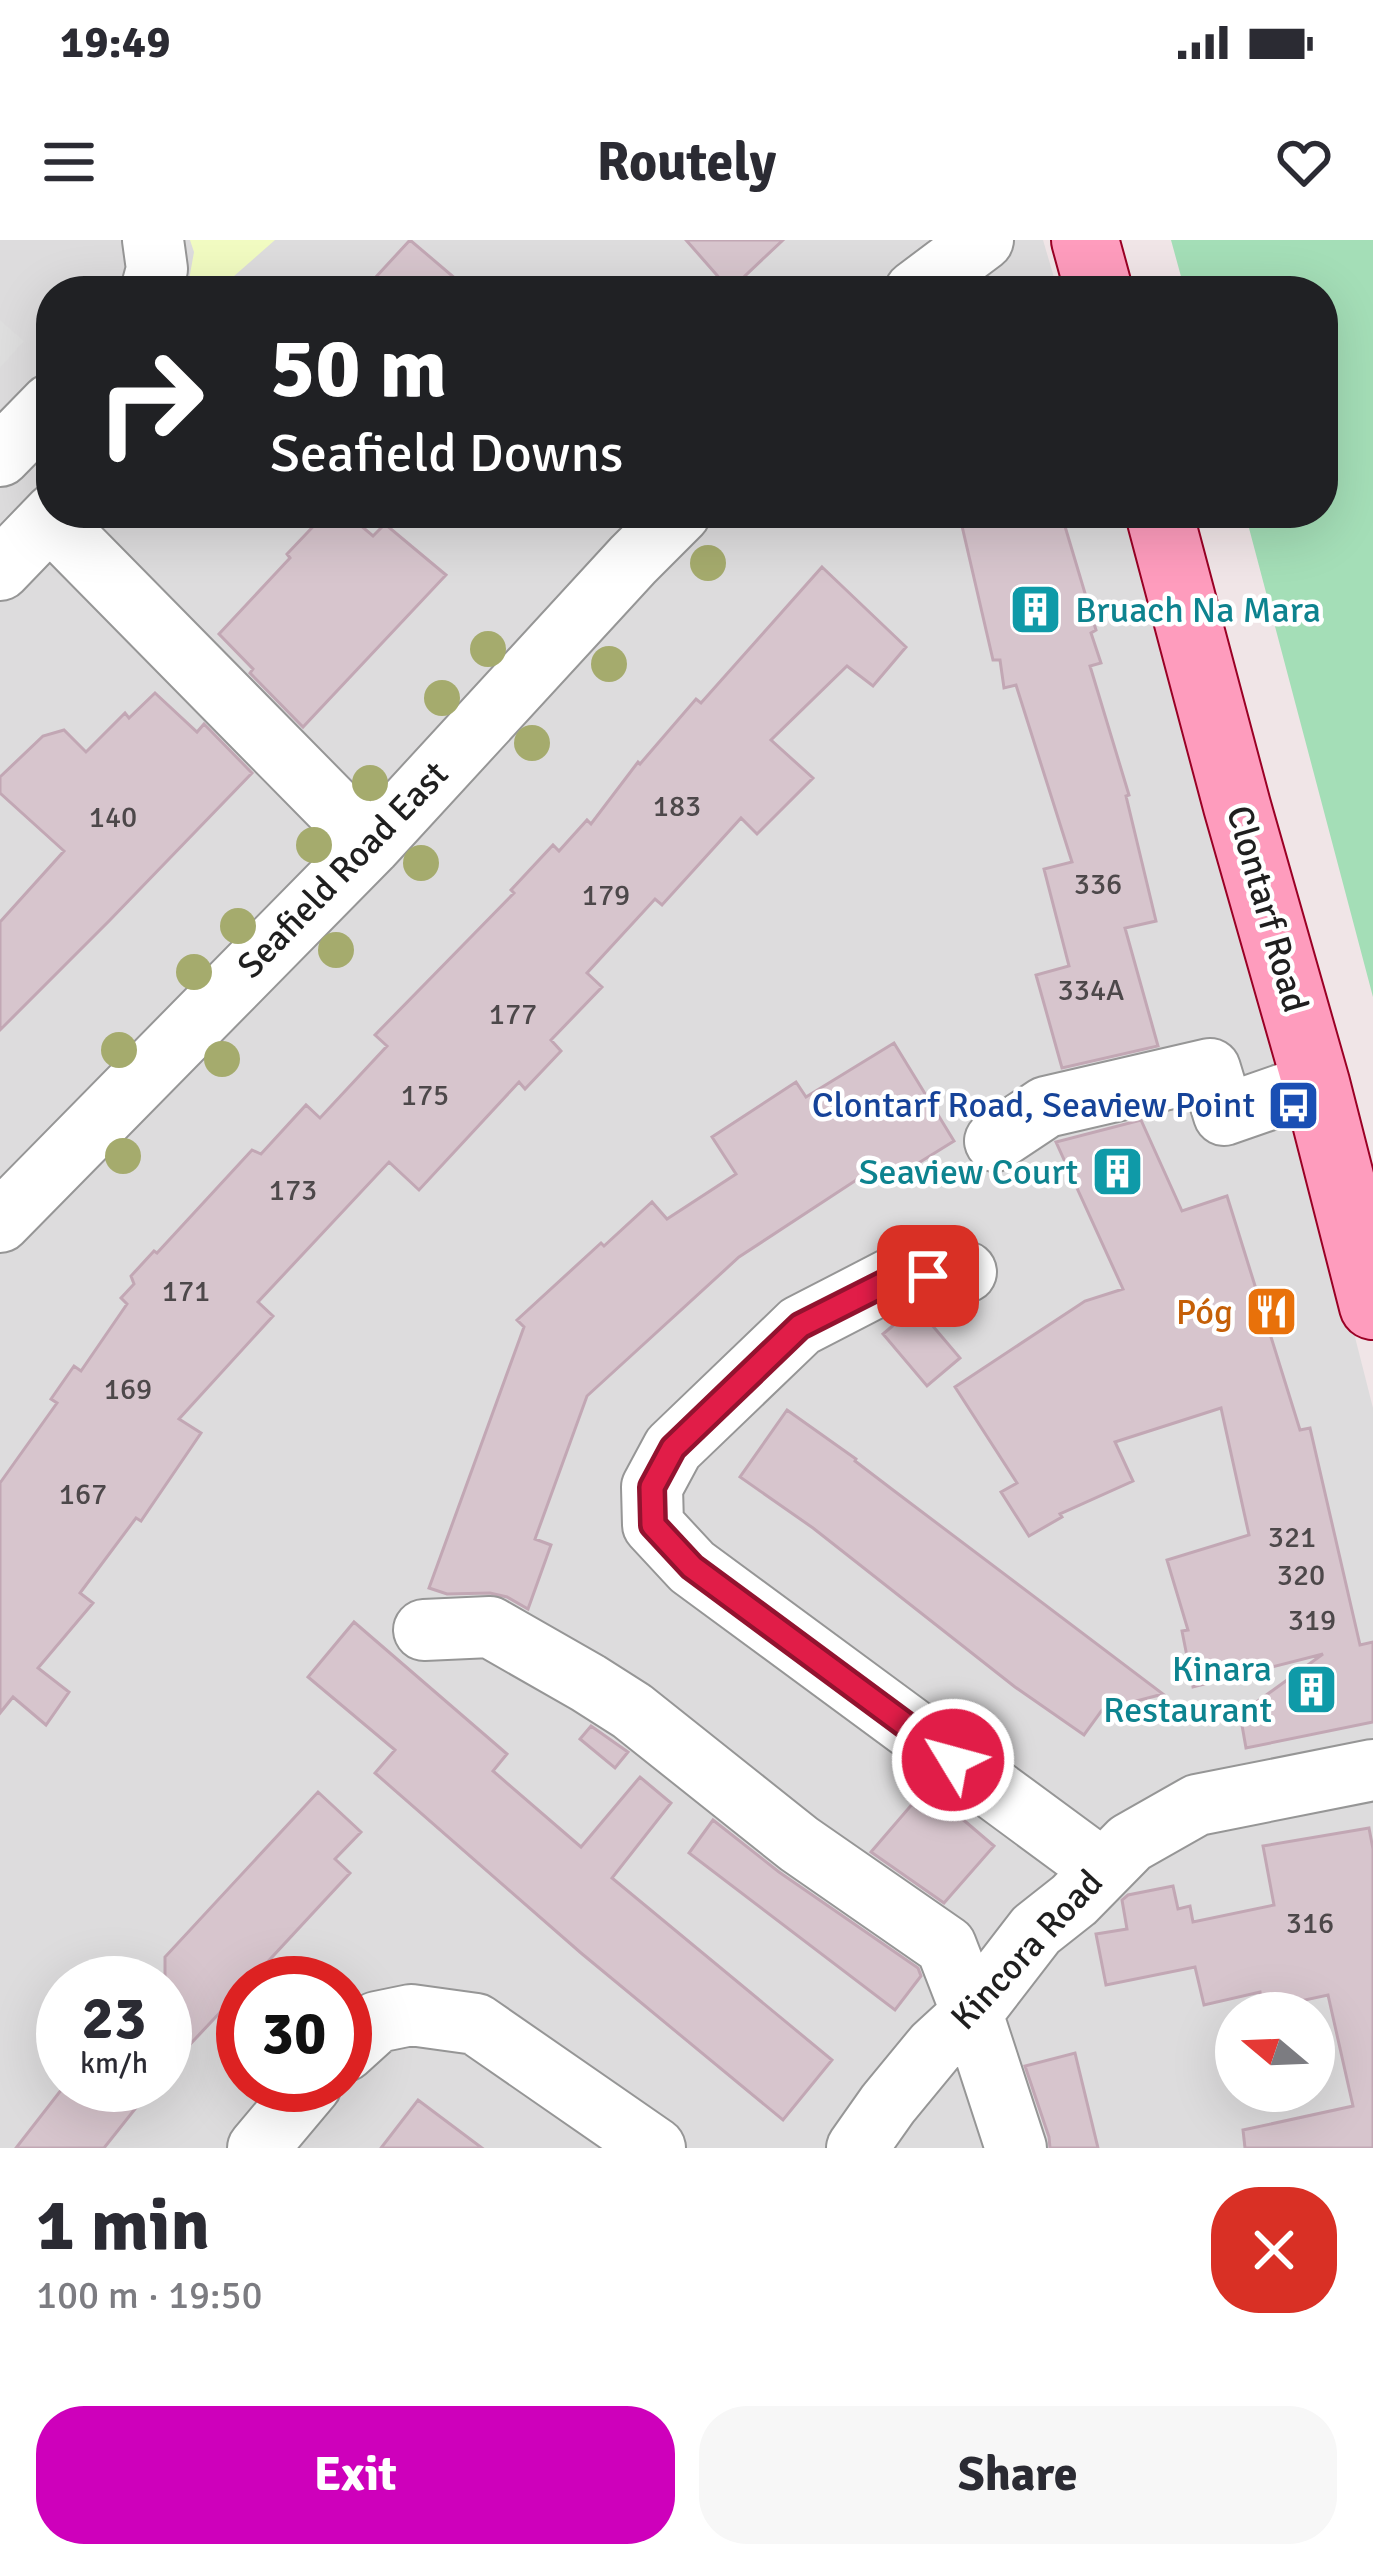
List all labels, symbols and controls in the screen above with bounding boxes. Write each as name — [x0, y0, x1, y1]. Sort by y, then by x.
text: 19:49 — [60, 15, 170, 70]
icon: menu — [36, 129, 102, 195]
text: Routely — [597, 129, 776, 196]
icon: heart — [1271, 129, 1337, 195]
text: 50 m — [270, 317, 447, 421]
icon: right — [72, 324, 228, 480]
text: Seafield Downs — [270, 420, 623, 487]
building icon: Bruach Na Mara — [1008, 582, 1064, 638]
place label: Bruach Na Mara — [1075, 588, 1321, 633]
street label: Seafield Road East — [228, 752, 458, 988]
house number: 183 — [653, 788, 701, 825]
house number: 140 — [89, 799, 137, 836]
street label: Clontarf Road — [1216, 801, 1318, 1017]
house number: 336 — [1074, 866, 1122, 903]
house number: 179 — [582, 877, 630, 914]
house number: 334A — [1058, 972, 1124, 1009]
house number: 177 — [489, 996, 537, 1033]
house number: 175 — [401, 1077, 449, 1114]
bus stop icon: Clontarf Road, Seaview Point — [1266, 1077, 1322, 1133]
place label: Clontarf Road, Seaview Point — [812, 1083, 1255, 1128]
building icon: Seaview Court — [1089, 1144, 1145, 1200]
place label: Seaview Court — [859, 1150, 1078, 1195]
house number: 173 — [269, 1172, 317, 1209]
pin — [877, 1225, 979, 1327]
icon: arrive — [895, 1243, 961, 1309]
house number: 171 — [162, 1273, 210, 1310]
restaurant icon: Póg — [1244, 1284, 1300, 1340]
place label: Póg — [1176, 1290, 1233, 1335]
house number: 169 — [104, 1371, 152, 1408]
house number: 167 — [59, 1476, 107, 1513]
house number: 321 — [1268, 1519, 1316, 1556]
house number: 320 — [1277, 1557, 1325, 1594]
house number: 319 — [1288, 1602, 1336, 1639]
place label: Kinara Restaurant — [1103, 1647, 1272, 1733]
building icon: Kinara Restaurant — [1283, 1662, 1339, 1718]
position arrow — [890, 1697, 1016, 1823]
street label: Kincora Road — [941, 1861, 1113, 2039]
house number: 316 — [1286, 1905, 1334, 1942]
speed limit sign: 30 — [216, 1956, 372, 2112]
text: 23 — [82, 1982, 146, 2056]
north arrow — [1215, 1992, 1335, 2112]
map controls — [1215, 1992, 1335, 2112]
text: km/h — [80, 2045, 148, 2082]
text: 1 min — [36, 2181, 210, 2270]
button: close — [1211, 2187, 1337, 2313]
text: 100 m · 19:50 — [36, 2271, 263, 2319]
button: Exit — [36, 2406, 675, 2544]
button: Share — [699, 2406, 1337, 2544]

